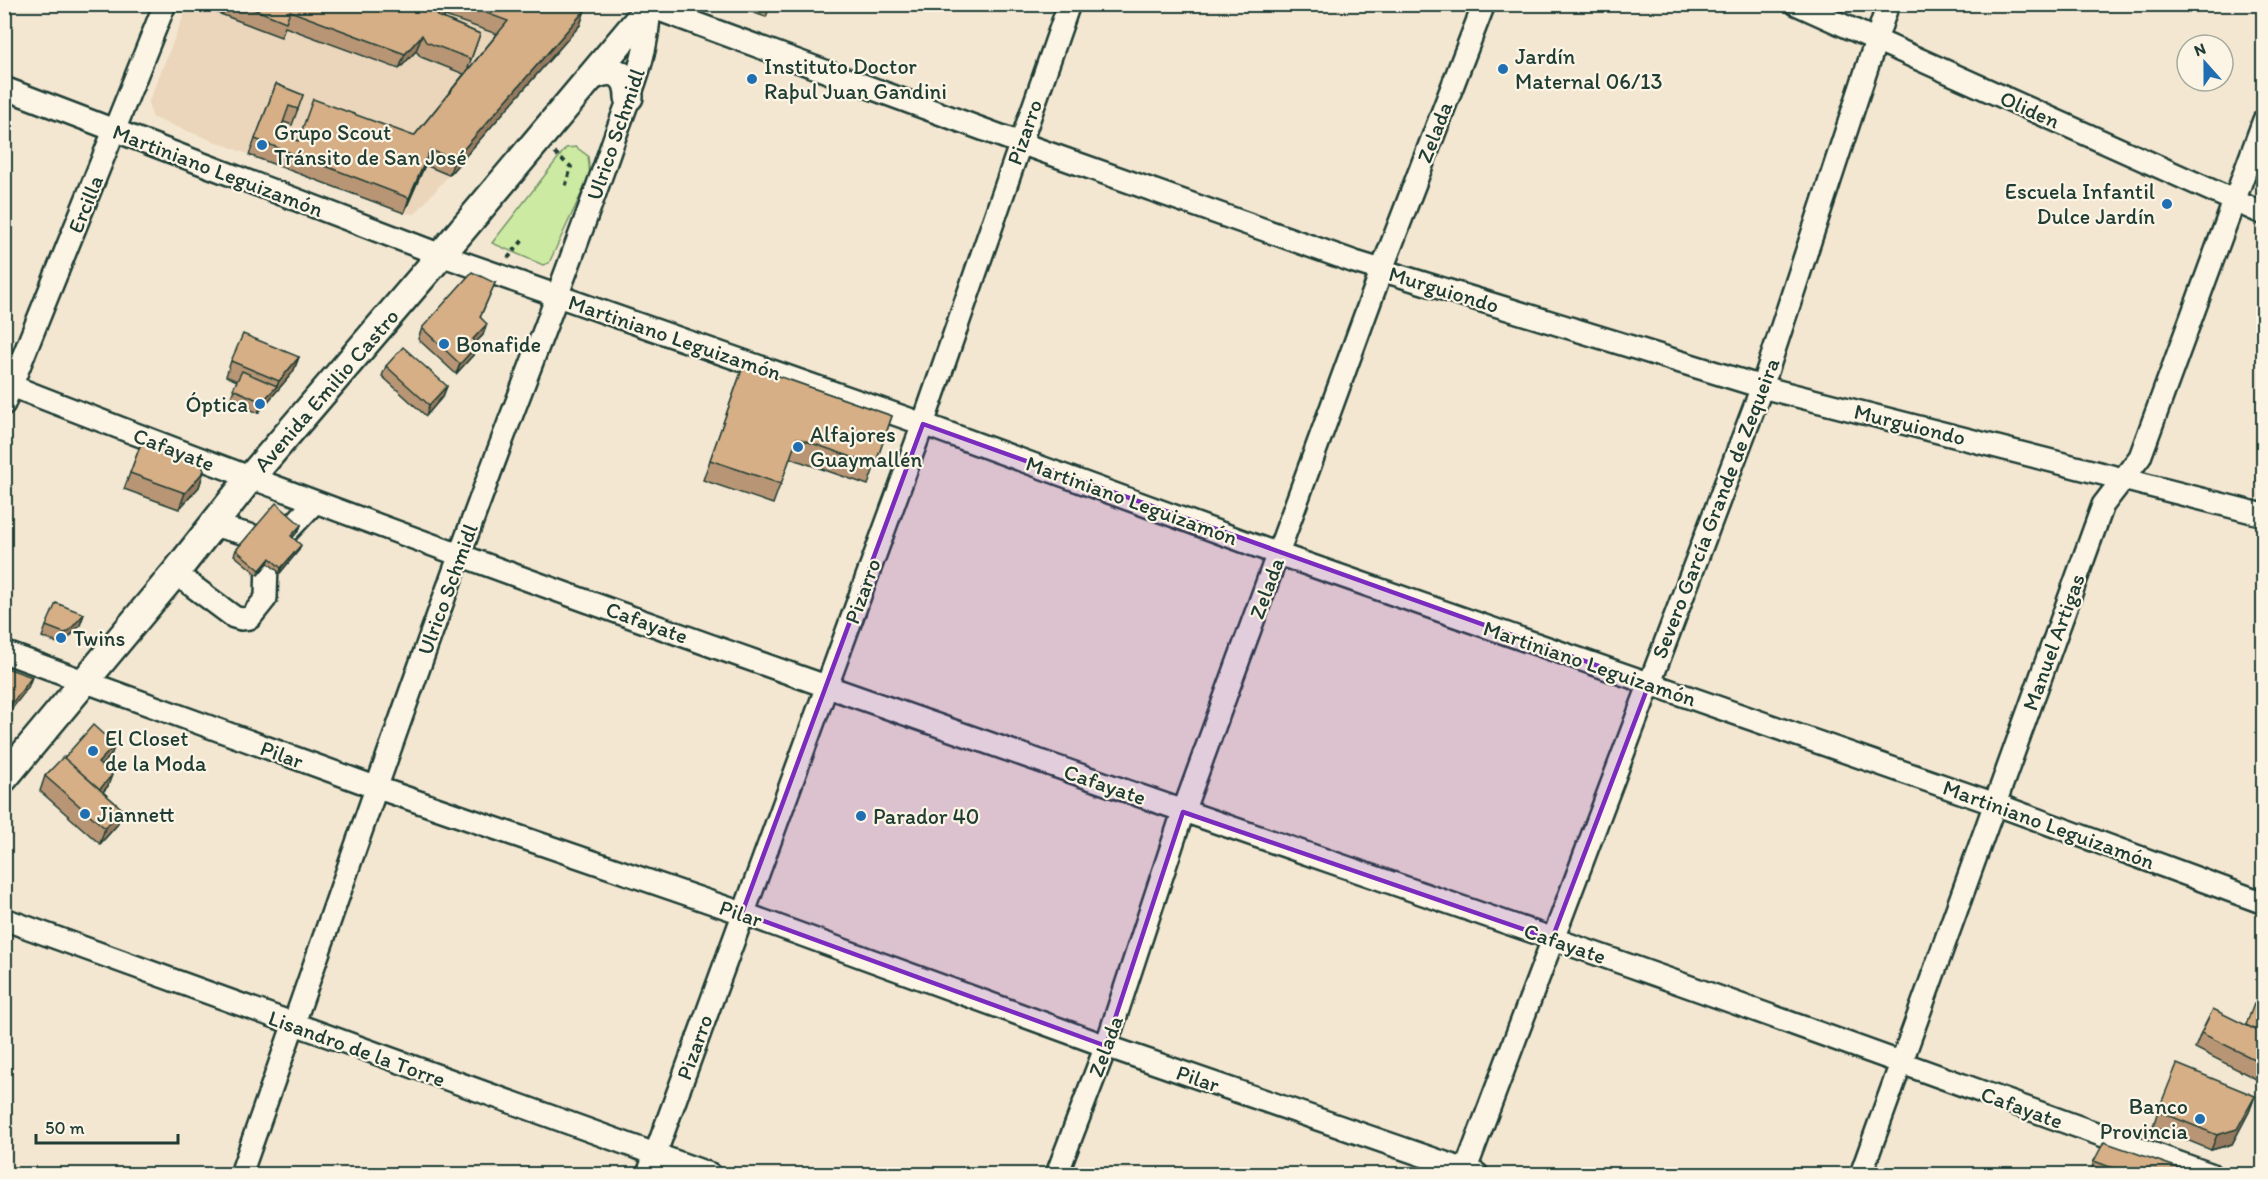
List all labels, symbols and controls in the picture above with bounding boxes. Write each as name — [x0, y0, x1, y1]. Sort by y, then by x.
north arrow — [2175, 33, 2235, 93]
text: N — [2191, 39, 2208, 60]
place label: Jardín Maternal 06/13 — [1515, 43, 1662, 95]
place label: Instituto Doctor Raþul Juan Gandini — [764, 53, 947, 105]
marker: Jardín Maternal 06/13 — [1496, 62, 1510, 76]
street label: Ulrico Schmidl — [580, 65, 651, 204]
marker: Instituto Doctor Raþul Juan Gandini — [745, 72, 759, 86]
street label: Oliden — [1996, 84, 2064, 135]
street label: Pizarro — [1001, 96, 1048, 168]
street label: Zelada — [1411, 97, 1459, 167]
street label: Martiniano Leguizamón — [109, 118, 327, 223]
place label: Grupo Scout Tránsito de San José — [274, 119, 467, 171]
marker: Grupo Scout Tránsito de San José — [255, 138, 269, 152]
street label: Ercilla — [62, 171, 109, 237]
place label: Escuela Infantil Dulce Jardín — [2005, 178, 2155, 230]
marker: Escuela Infantil Dulce Jardín — [2160, 197, 2174, 211]
street label: Murguiondo — [1385, 260, 1502, 319]
street label: Martiniano Leguizamón — [565, 288, 785, 387]
street label: Avenida Emilio Castro — [248, 303, 405, 478]
place label: Bonafide — [456, 331, 541, 358]
marker: Bonafide — [437, 337, 451, 351]
street label: Severo García Grande de Zequeira — [1646, 354, 1786, 662]
place label: Óptica — [185, 391, 248, 418]
marker: Óptica — [253, 397, 267, 411]
street label: Murguiondo — [1851, 398, 1968, 451]
place label: Alfajores Guaymallén — [810, 421, 923, 473]
street label: Cafayate — [129, 422, 218, 477]
marker: Alfajores Guaymallén — [791, 440, 805, 454]
street label: Martiniano Leguizamón — [1022, 450, 1242, 551]
street label: Ulrico Schmidl — [411, 520, 484, 658]
street label: Zelada — [1243, 553, 1290, 623]
street label: Pizarro — [838, 555, 887, 627]
street label: Manuel Artigas — [2016, 570, 2091, 714]
street label: Cafayate — [602, 595, 691, 650]
street label: Martiniano Leguizamón — [1480, 614, 1700, 713]
place label: Twins — [73, 625, 126, 652]
marker: Twins — [54, 631, 68, 645]
place label: El Closet de la Moda — [105, 725, 207, 777]
street label: Pilar — [257, 734, 308, 775]
marker: El Closet de la Moda — [86, 744, 100, 758]
street label: Cafayate — [1060, 758, 1149, 811]
street label: Martiniano Leguizamón — [1939, 774, 2159, 875]
place label: Jiannett — [97, 801, 175, 828]
place label: Parador 40 — [873, 803, 979, 830]
marker: Jiannett — [78, 807, 92, 821]
marker: Parador 40 — [854, 809, 868, 823]
street label: Pilar — [716, 894, 766, 934]
street label: Cafayate — [1520, 917, 1609, 970]
street label: Lisandro de la Torre — [265, 1004, 449, 1093]
street label: Pizarro — [670, 1011, 719, 1083]
street label: Zelada — [1082, 1011, 1129, 1081]
street label: Pilar — [1173, 1059, 1223, 1099]
street label: Cafayate — [1977, 1080, 2066, 1135]
place label: Banco Provincia — [2100, 1093, 2189, 1145]
scale bar — [36, 1107, 178, 1145]
marker: Banco Provincia — [2193, 1112, 2207, 1126]
text: 50 m — [45, 1117, 85, 1139]

